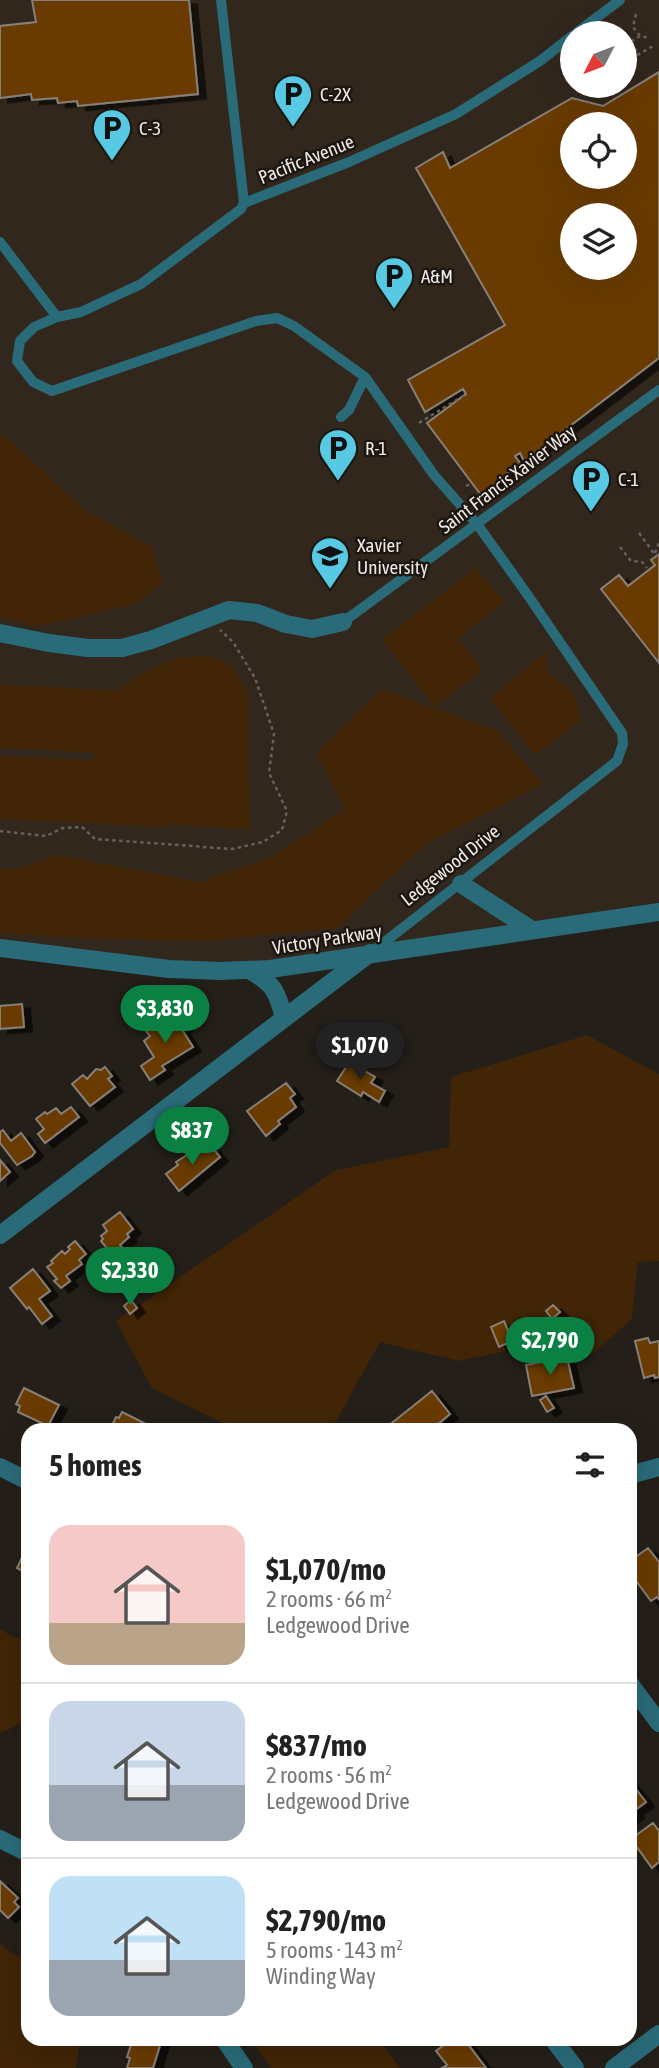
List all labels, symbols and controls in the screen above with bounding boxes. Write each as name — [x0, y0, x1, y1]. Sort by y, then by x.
north arrow — [560, 21, 637, 98]
map controls — [560, 21, 637, 280]
parking icon: C-2X — [272, 73, 314, 128]
place label: C-2X — [320, 83, 351, 105]
parking icon: C-3 — [91, 107, 133, 162]
button: locate — [560, 112, 637, 189]
place label: C-3 — [139, 117, 161, 139]
street label: Pacific Avenue — [255, 130, 357, 188]
button: layers — [560, 203, 637, 280]
parking icon: A&M — [373, 255, 415, 310]
place label: A&M — [421, 265, 453, 287]
street label: Saint Francis Xavier Way — [434, 420, 580, 538]
parking icon: R-1 — [317, 427, 359, 482]
place label: R-1 — [365, 437, 387, 459]
parking icon: C-1 — [570, 458, 612, 513]
place label: C-1 — [618, 468, 639, 490]
place label: Xavier University — [357, 534, 428, 578]
school or university icon: Xavier University — [309, 535, 351, 590]
street label: Ledgewood Drive — [396, 820, 504, 910]
street label: Victory Parkway — [271, 919, 383, 959]
pin: $3,830 — [108, 986, 222, 1045]
text: $3,830 — [137, 995, 194, 1021]
pin: $1,070 — [303, 1023, 417, 1082]
text: $1,070 — [332, 1032, 389, 1058]
pin: $837 — [151, 1108, 233, 1167]
text: $837 — [171, 1117, 213, 1143]
pin: $2,330 — [73, 1248, 187, 1307]
text: $2,330 — [102, 1257, 159, 1283]
pin: $2,790 — [493, 1318, 607, 1377]
text: $2,790 — [522, 1327, 579, 1353]
icon: filters — [571, 1446, 609, 1484]
text: 5 homes — [49, 1448, 142, 1482]
text: $1,070/mo — [266, 1552, 386, 1586]
icon: home — [105, 1553, 189, 1637]
text: 2 rooms · 66 m² — [266, 1586, 392, 1612]
text: Ledgewood Drive — [266, 1612, 410, 1638]
text: $837/mo — [266, 1728, 367, 1762]
icon: home — [105, 1729, 189, 1813]
text: 2 rooms · 56 m² — [266, 1762, 392, 1788]
text: Ledgewood Drive — [266, 1788, 410, 1814]
text: $2,790/mo — [266, 1903, 386, 1937]
icon: home — [105, 1904, 189, 1988]
text: 5 rooms · 143 m² — [266, 1937, 403, 1963]
text: Winding Way — [266, 1963, 376, 1989]

